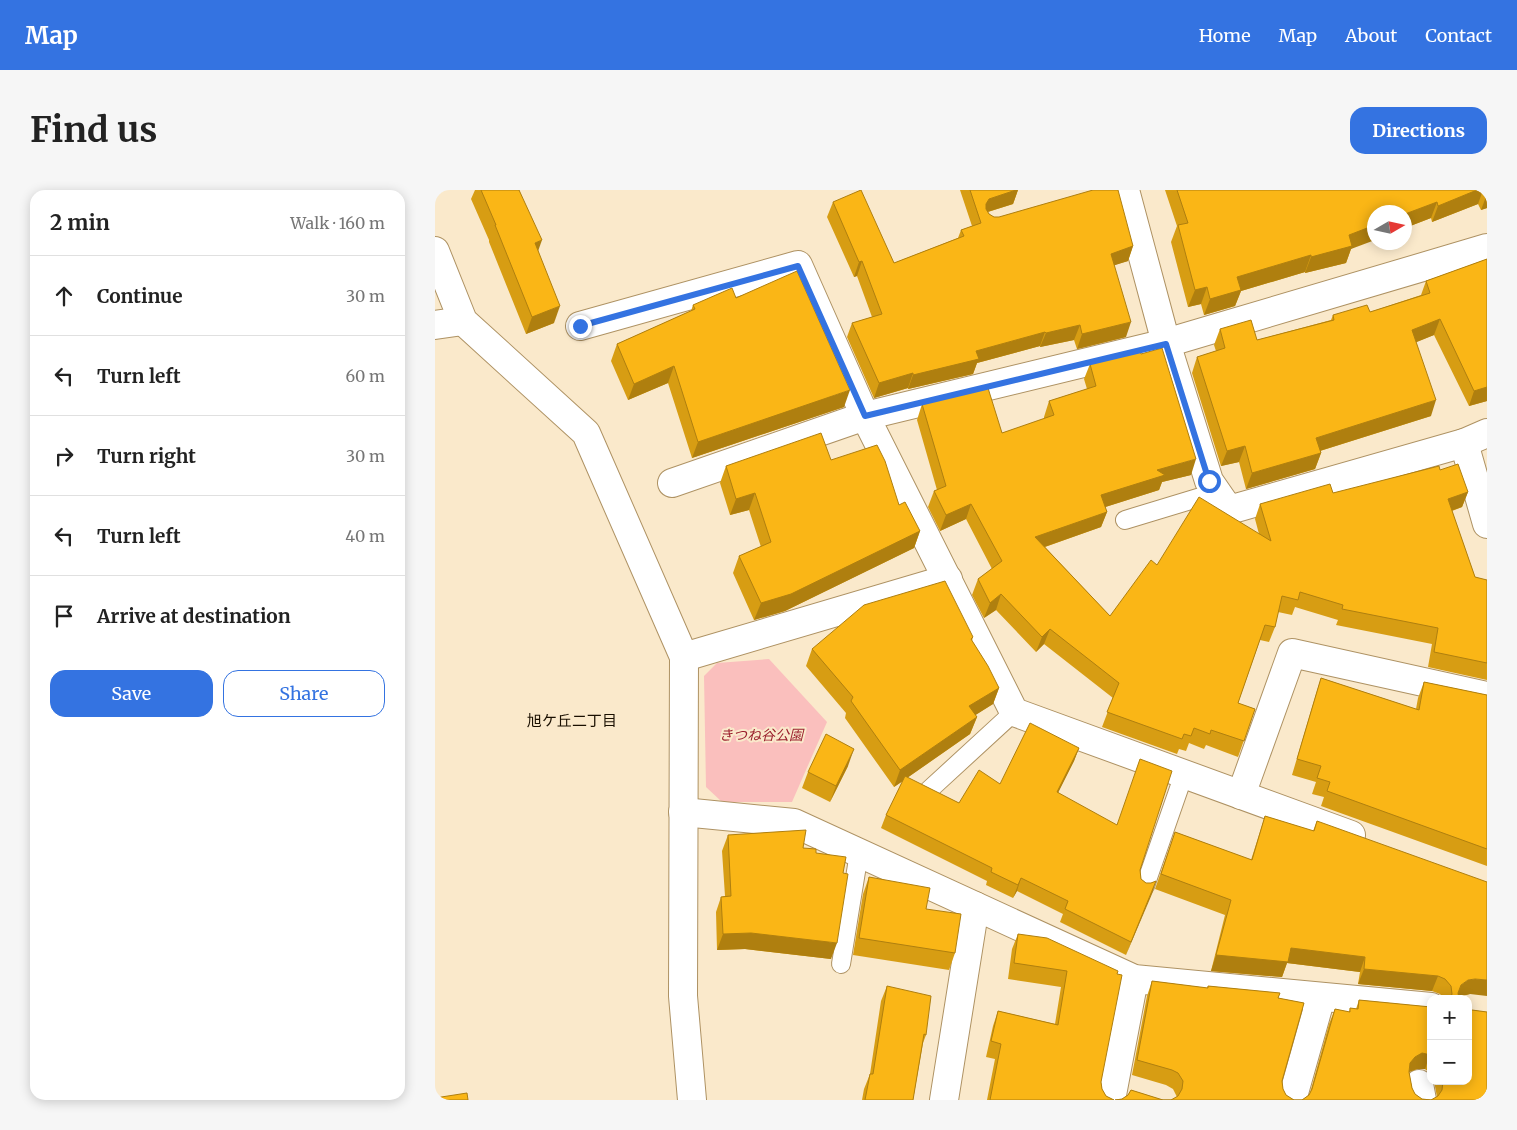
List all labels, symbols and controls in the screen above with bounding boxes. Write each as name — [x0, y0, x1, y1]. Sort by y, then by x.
text: Map — [25, 20, 78, 51]
text: Home — [1199, 24, 1251, 47]
text: Map — [1279, 24, 1317, 47]
text: About — [1345, 24, 1397, 47]
text: Contact — [1425, 24, 1492, 47]
button: Directions — [1350, 107, 1487, 154]
text: Find us — [30, 108, 157, 152]
north arrow — [1367, 205, 1412, 250]
text: 2 min — [50, 209, 110, 236]
text: Walk · 160 m — [290, 213, 385, 233]
icon: ahead — [50, 282, 78, 310]
text: Continue — [97, 284, 183, 308]
text: 30 m — [346, 286, 385, 306]
route end — [569, 315, 592, 338]
icon: left — [50, 362, 78, 390]
text: Turn left — [97, 364, 181, 388]
text: 60 m — [345, 366, 385, 386]
icon: right — [50, 442, 78, 470]
text: Turn right — [97, 444, 196, 468]
text: 30 m — [346, 446, 385, 466]
route start — [1198, 470, 1221, 493]
icon: left — [50, 522, 78, 550]
text: Turn left — [97, 524, 181, 548]
text: 40 m — [345, 526, 385, 546]
icon: arrive — [50, 602, 78, 630]
text: Arrive at destination — [97, 604, 291, 628]
button: Save — [50, 670, 213, 717]
button: Share — [223, 670, 385, 717]
district label: 旭ケ丘二丁目 — [527, 711, 617, 730]
park label: きつね谷公園 — [719, 726, 805, 744]
map controls — [1427, 995, 1472, 1085]
button: + — [1427, 995, 1472, 1040]
button: − — [1427, 1040, 1472, 1085]

